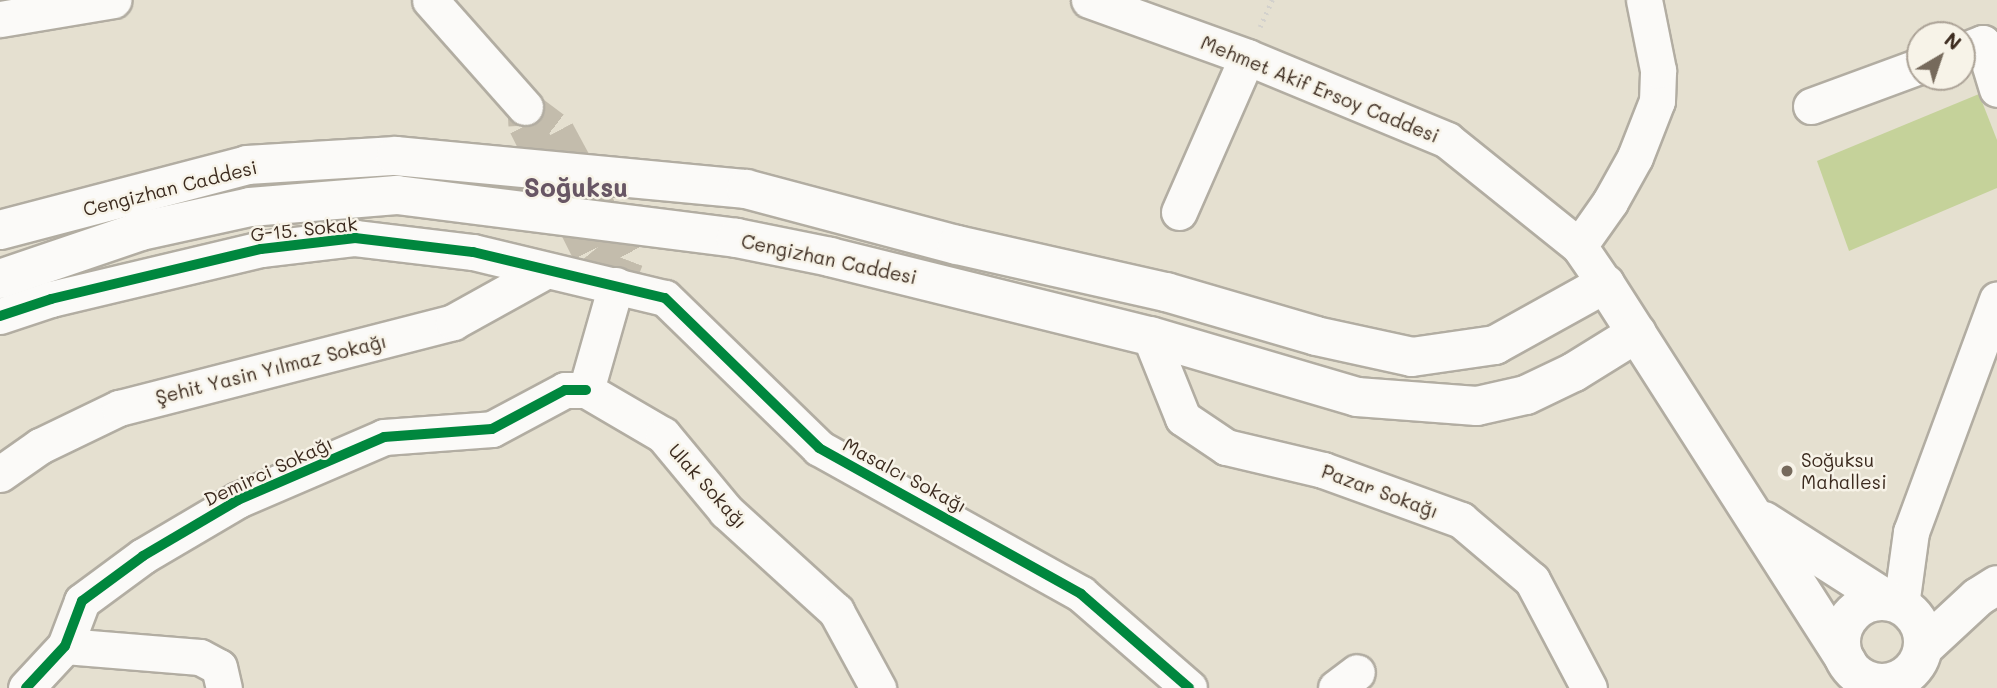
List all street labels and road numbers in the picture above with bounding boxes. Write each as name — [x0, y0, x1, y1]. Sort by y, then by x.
street label: Mehmet Akif Ersoy Caddesi — [1198, 31, 1442, 147]
street label: Cengizhan Caddesi — [81, 155, 259, 221]
street label: G-15. Sokak — [249, 212, 359, 246]
street label: Cengizhan Caddesi — [739, 229, 919, 289]
street label: Şehit Yasin Yılmaz Sokağı — [153, 329, 389, 409]
street label: Demirci Sokağı — [200, 431, 336, 511]
street label: Masalcı Sokağı — [839, 433, 971, 517]
street label: Ulak Sokağı — [664, 439, 752, 533]
street label: Pazar Sokağı — [1319, 459, 1441, 523]

